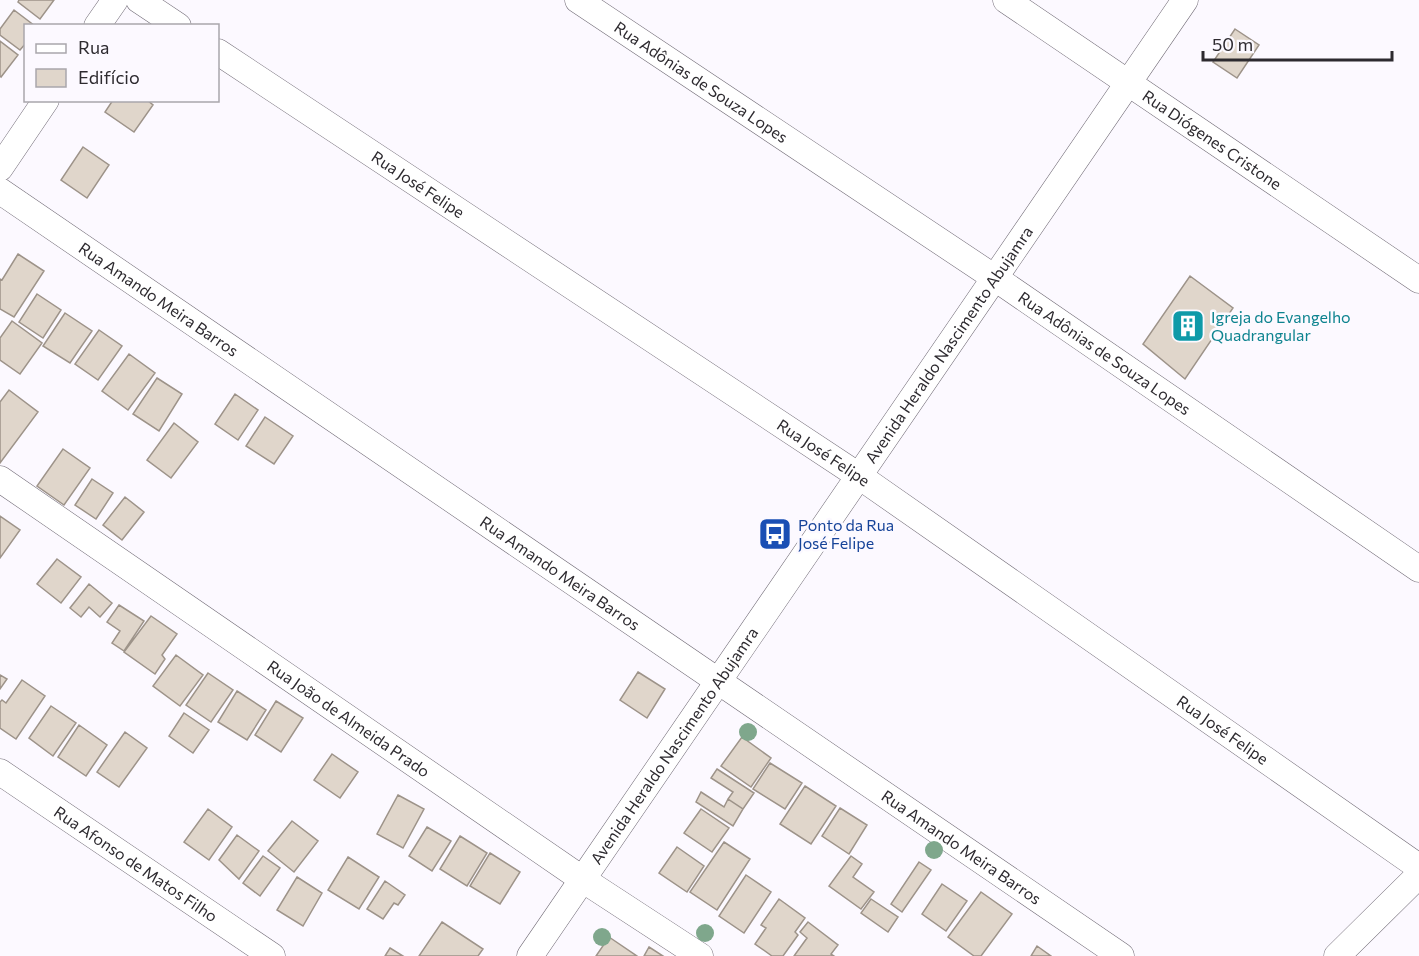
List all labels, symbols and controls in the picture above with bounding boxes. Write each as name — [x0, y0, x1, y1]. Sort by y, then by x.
street label: Rua Adônias de Souza Lopes — [611, 17, 792, 146]
legend — [24, 24, 219, 102]
scale bar — [1203, 24, 1392, 62]
text: 50 m — [1212, 33, 1253, 55]
text: Rua — [78, 36, 109, 58]
text: Edifício — [78, 66, 140, 88]
street label: Rua Diógenes Cristone — [1139, 85, 1286, 193]
street label: Rua José Felipe — [368, 146, 468, 222]
street label: Avenida Heraldo Nascimento Abujamra — [861, 222, 1036, 466]
street label: Rua Amando Meira Barros — [75, 238, 242, 360]
street label: Rua Adônias de Souza Lopes — [1015, 287, 1195, 418]
place label: Igreja do Evangelho Quadrangular — [1211, 307, 1351, 344]
building icon: Igreja do Evangelho Quadrangular — [1170, 308, 1206, 344]
street label: Rua José Felipe — [774, 415, 874, 490]
street label: Rua Amando Meira Barros — [477, 512, 644, 634]
place label: Ponto da Rua José Felipe — [798, 515, 894, 552]
bus stop icon: Ponto da Rua José Felipe — [757, 516, 793, 552]
street label: Avenida Heraldo Nascimento Abujamra — [586, 623, 761, 867]
street label: Rua João de Almeida Prado — [264, 656, 434, 781]
street label: Rua José Felipe — [1173, 691, 1272, 768]
street label: Rua Amando Meira Barros — [878, 786, 1045, 908]
street label: Rua Afonso de Matos Filho — [51, 802, 221, 925]

